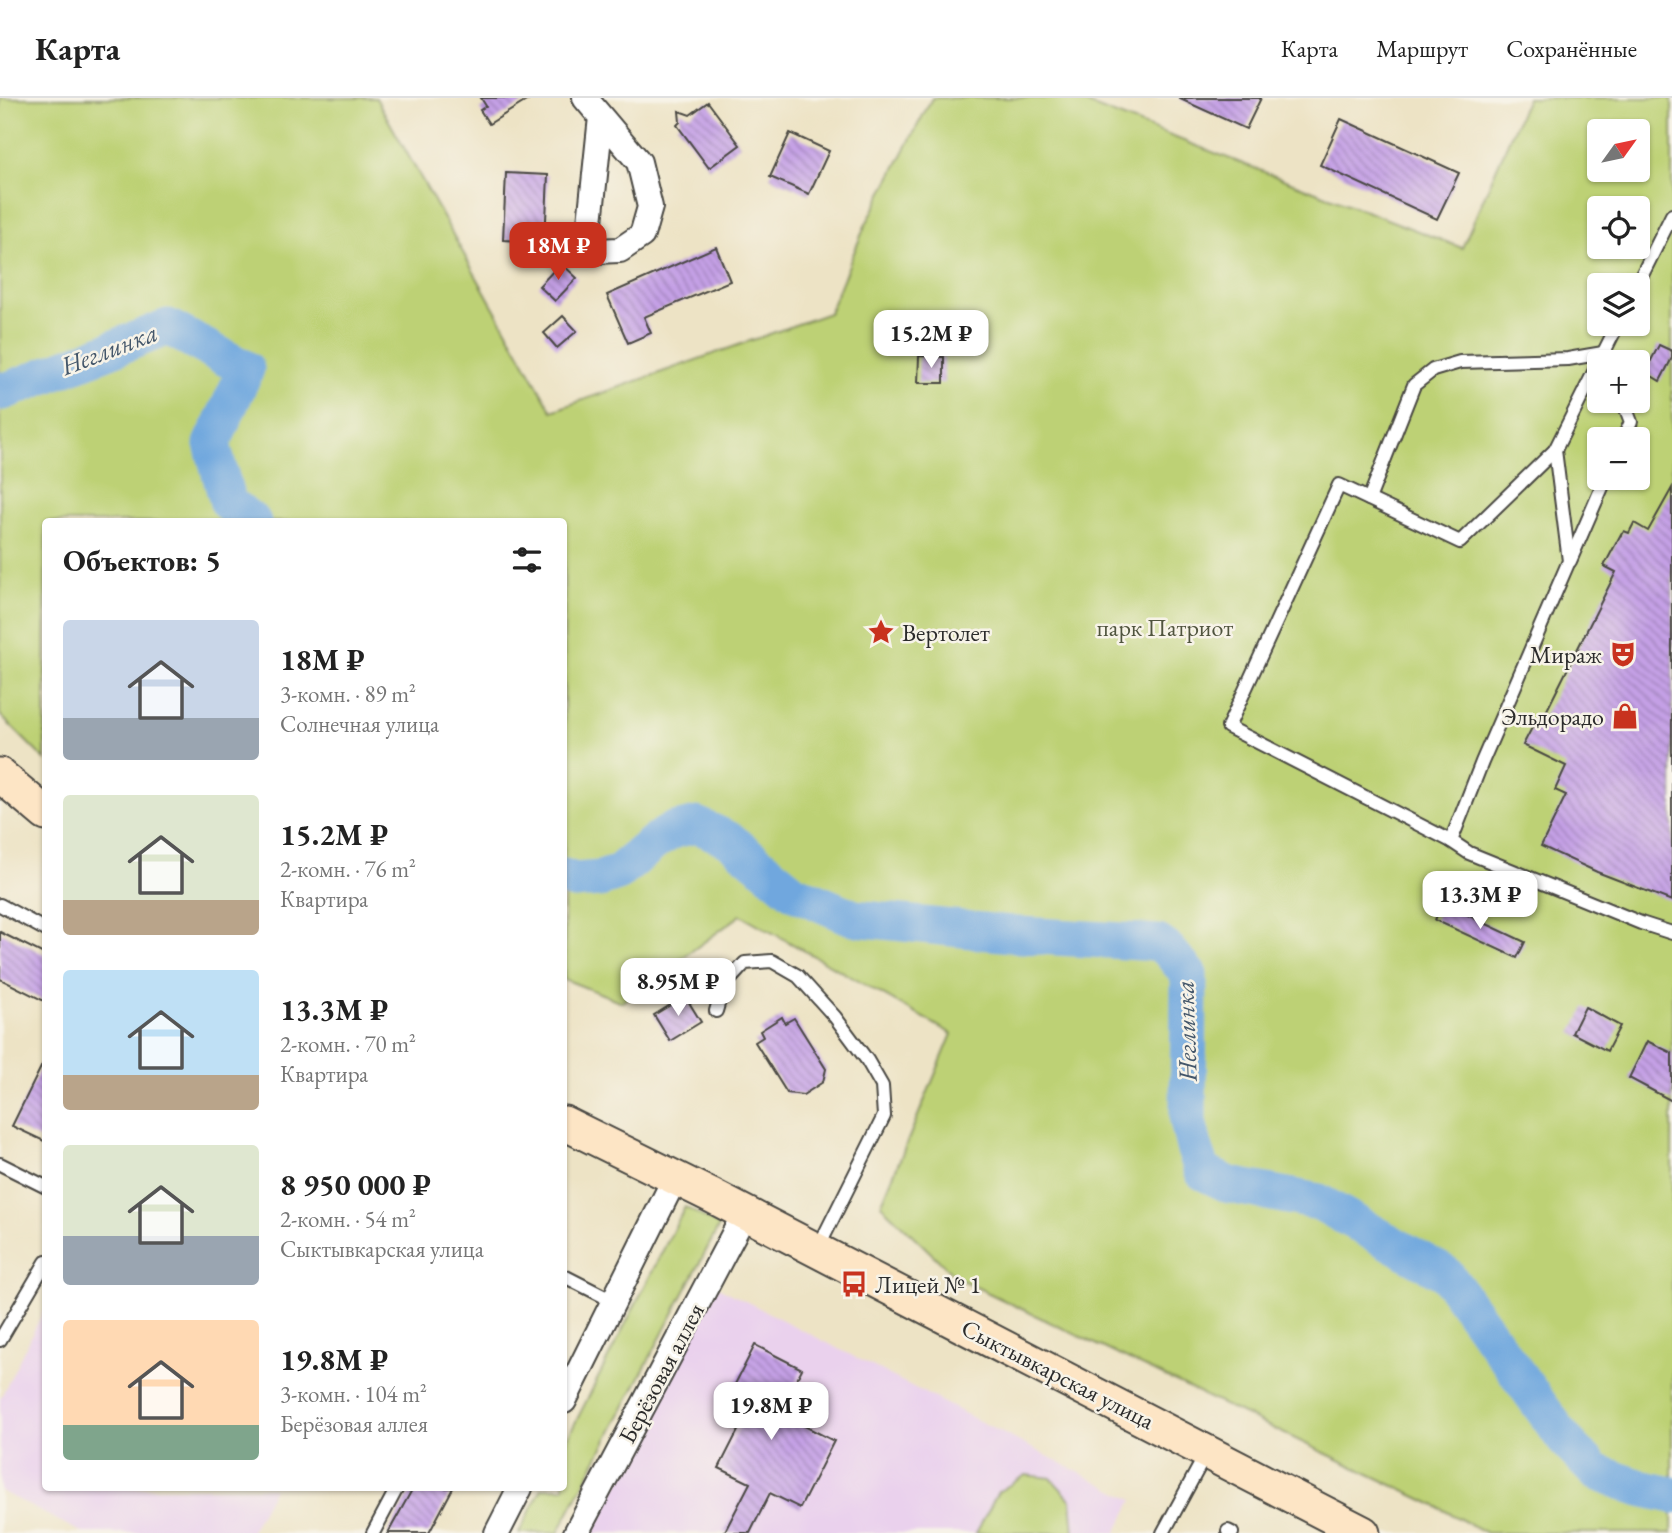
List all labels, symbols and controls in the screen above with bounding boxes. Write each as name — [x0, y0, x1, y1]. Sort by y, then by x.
text: Карта — [35, 27, 120, 70]
text: Карта — [1281, 33, 1338, 64]
text: Маршрут — [1376, 33, 1468, 64]
text: Сохранённые — [1506, 33, 1637, 64]
north arrow — [1587, 119, 1650, 182]
map controls — [1587, 119, 1650, 490]
button: locate — [1587, 196, 1650, 259]
pin: 18M ₽ — [509, 222, 607, 282]
text: 18M ₽ — [525, 230, 591, 260]
button: layers — [1587, 273, 1650, 336]
pin: 15.2M ₽ — [866, 310, 996, 370]
water label: Неглинка — [55, 315, 162, 383]
text: 15.2M ₽ — [890, 318, 972, 348]
button: + — [1587, 350, 1650, 413]
button: − — [1587, 427, 1650, 490]
text: Объектов: 5 — [63, 541, 221, 580]
icon: filters — [508, 541, 546, 579]
park label: парк Патриот — [1097, 612, 1233, 643]
place icon: Вертолет — [866, 617, 896, 647]
place label: Вертолет — [902, 617, 990, 648]
place label: Мираж — [1530, 639, 1602, 670]
theatre icon: Мираж — [1608, 639, 1638, 669]
text: 18M ₽ — [280, 640, 365, 679]
icon: home — [119, 648, 203, 732]
text: 3-комн. · 89 m² — [280, 679, 416, 709]
place label: Эльдорадо — [1501, 701, 1604, 732]
shop icon: Эльдорадо — [1610, 701, 1640, 731]
text: Солнечная улица — [280, 709, 439, 739]
text: 15.2M ₽ — [280, 815, 388, 854]
icon: home — [119, 823, 203, 907]
text: 2-комн. · 76 m² — [280, 854, 416, 884]
pin: 13.3M ₽ — [1415, 872, 1545, 931]
text: 13.3M ₽ — [1439, 879, 1521, 909]
text: Квартира — [280, 884, 368, 914]
pin: 8.95M ₽ — [613, 958, 743, 1018]
text: 8.95M ₽ — [637, 966, 719, 996]
water label: Неглинка — [1167, 980, 1205, 1083]
text: 13.3M ₽ — [280, 990, 388, 1029]
icon: home — [119, 998, 203, 1082]
text: 2-комн. · 70 m² — [280, 1029, 416, 1059]
text: Квартира — [280, 1059, 368, 1089]
text: 8 950 000 ₽ — [280, 1165, 431, 1204]
icon: home — [119, 1173, 203, 1257]
text: 2-комн. · 54 m² — [280, 1204, 416, 1234]
text: Сыктывкарская улица — [280, 1234, 484, 1264]
bus stop icon: Лицей № 1 — [839, 1269, 869, 1299]
place label: Лицей № 1 — [875, 1269, 981, 1300]
street label: Берёзовая аллея — [611, 1297, 711, 1448]
street label: Сыктывкарская улица — [956, 1312, 1160, 1436]
text: 19.8M ₽ — [280, 1340, 388, 1379]
icon: home — [119, 1348, 203, 1432]
text: 3-комн. · 104 m² — [280, 1379, 427, 1409]
pin: 19.8M ₽ — [706, 1382, 836, 1442]
text: 19.8M ₽ — [730, 1390, 812, 1420]
text: Берёзовая аллея — [280, 1409, 428, 1439]

